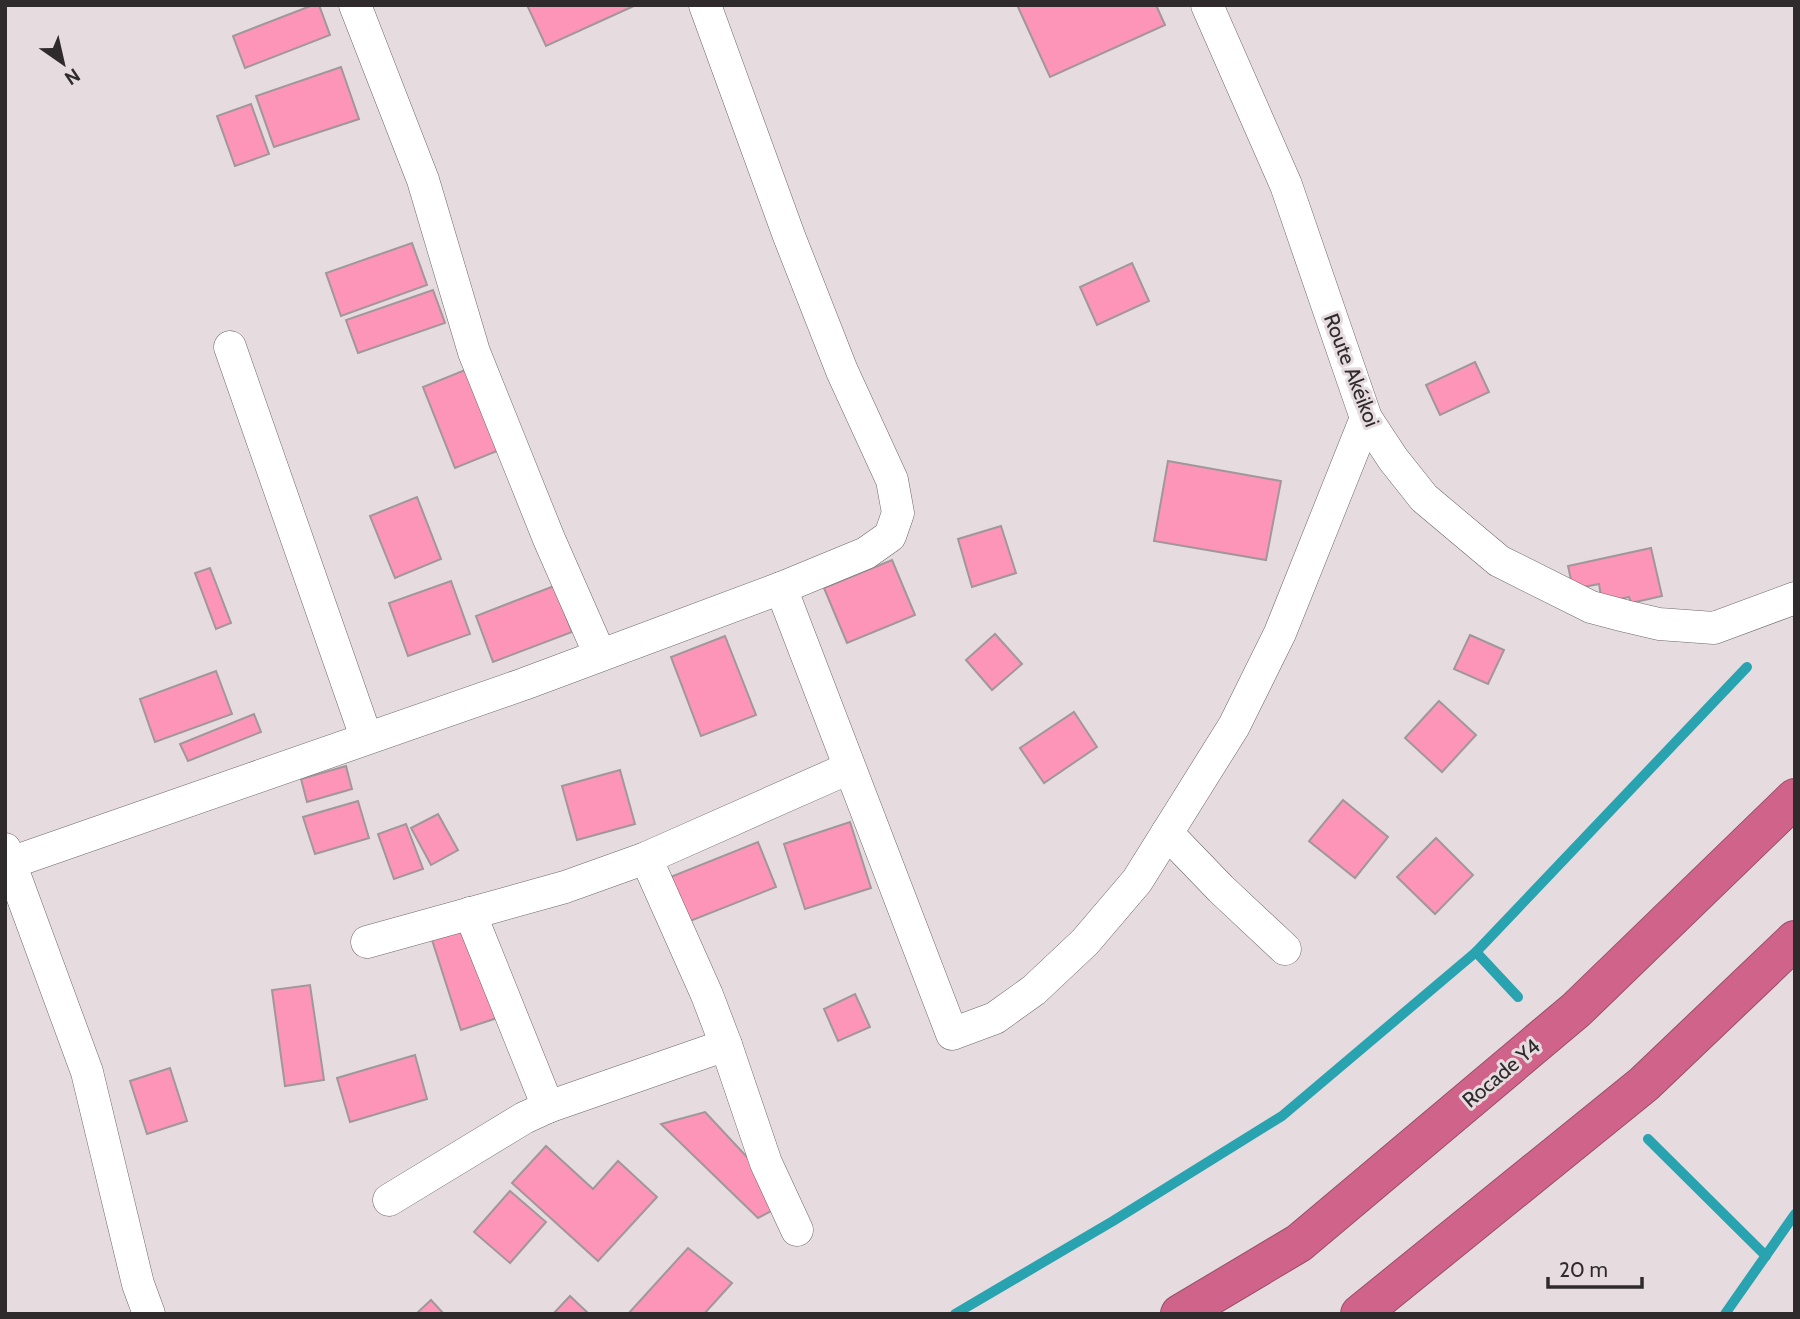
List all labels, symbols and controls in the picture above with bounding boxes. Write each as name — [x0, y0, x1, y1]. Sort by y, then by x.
north arrow — [28, 28, 98, 98]
text: N — [60, 63, 84, 90]
street label: Route Akéikoi — [1319, 310, 1385, 430]
street label: Rocade Y4 — [1457, 1033, 1545, 1113]
scale bar — [1548, 1246, 1643, 1290]
text: 20 m — [1559, 1257, 1608, 1282]

